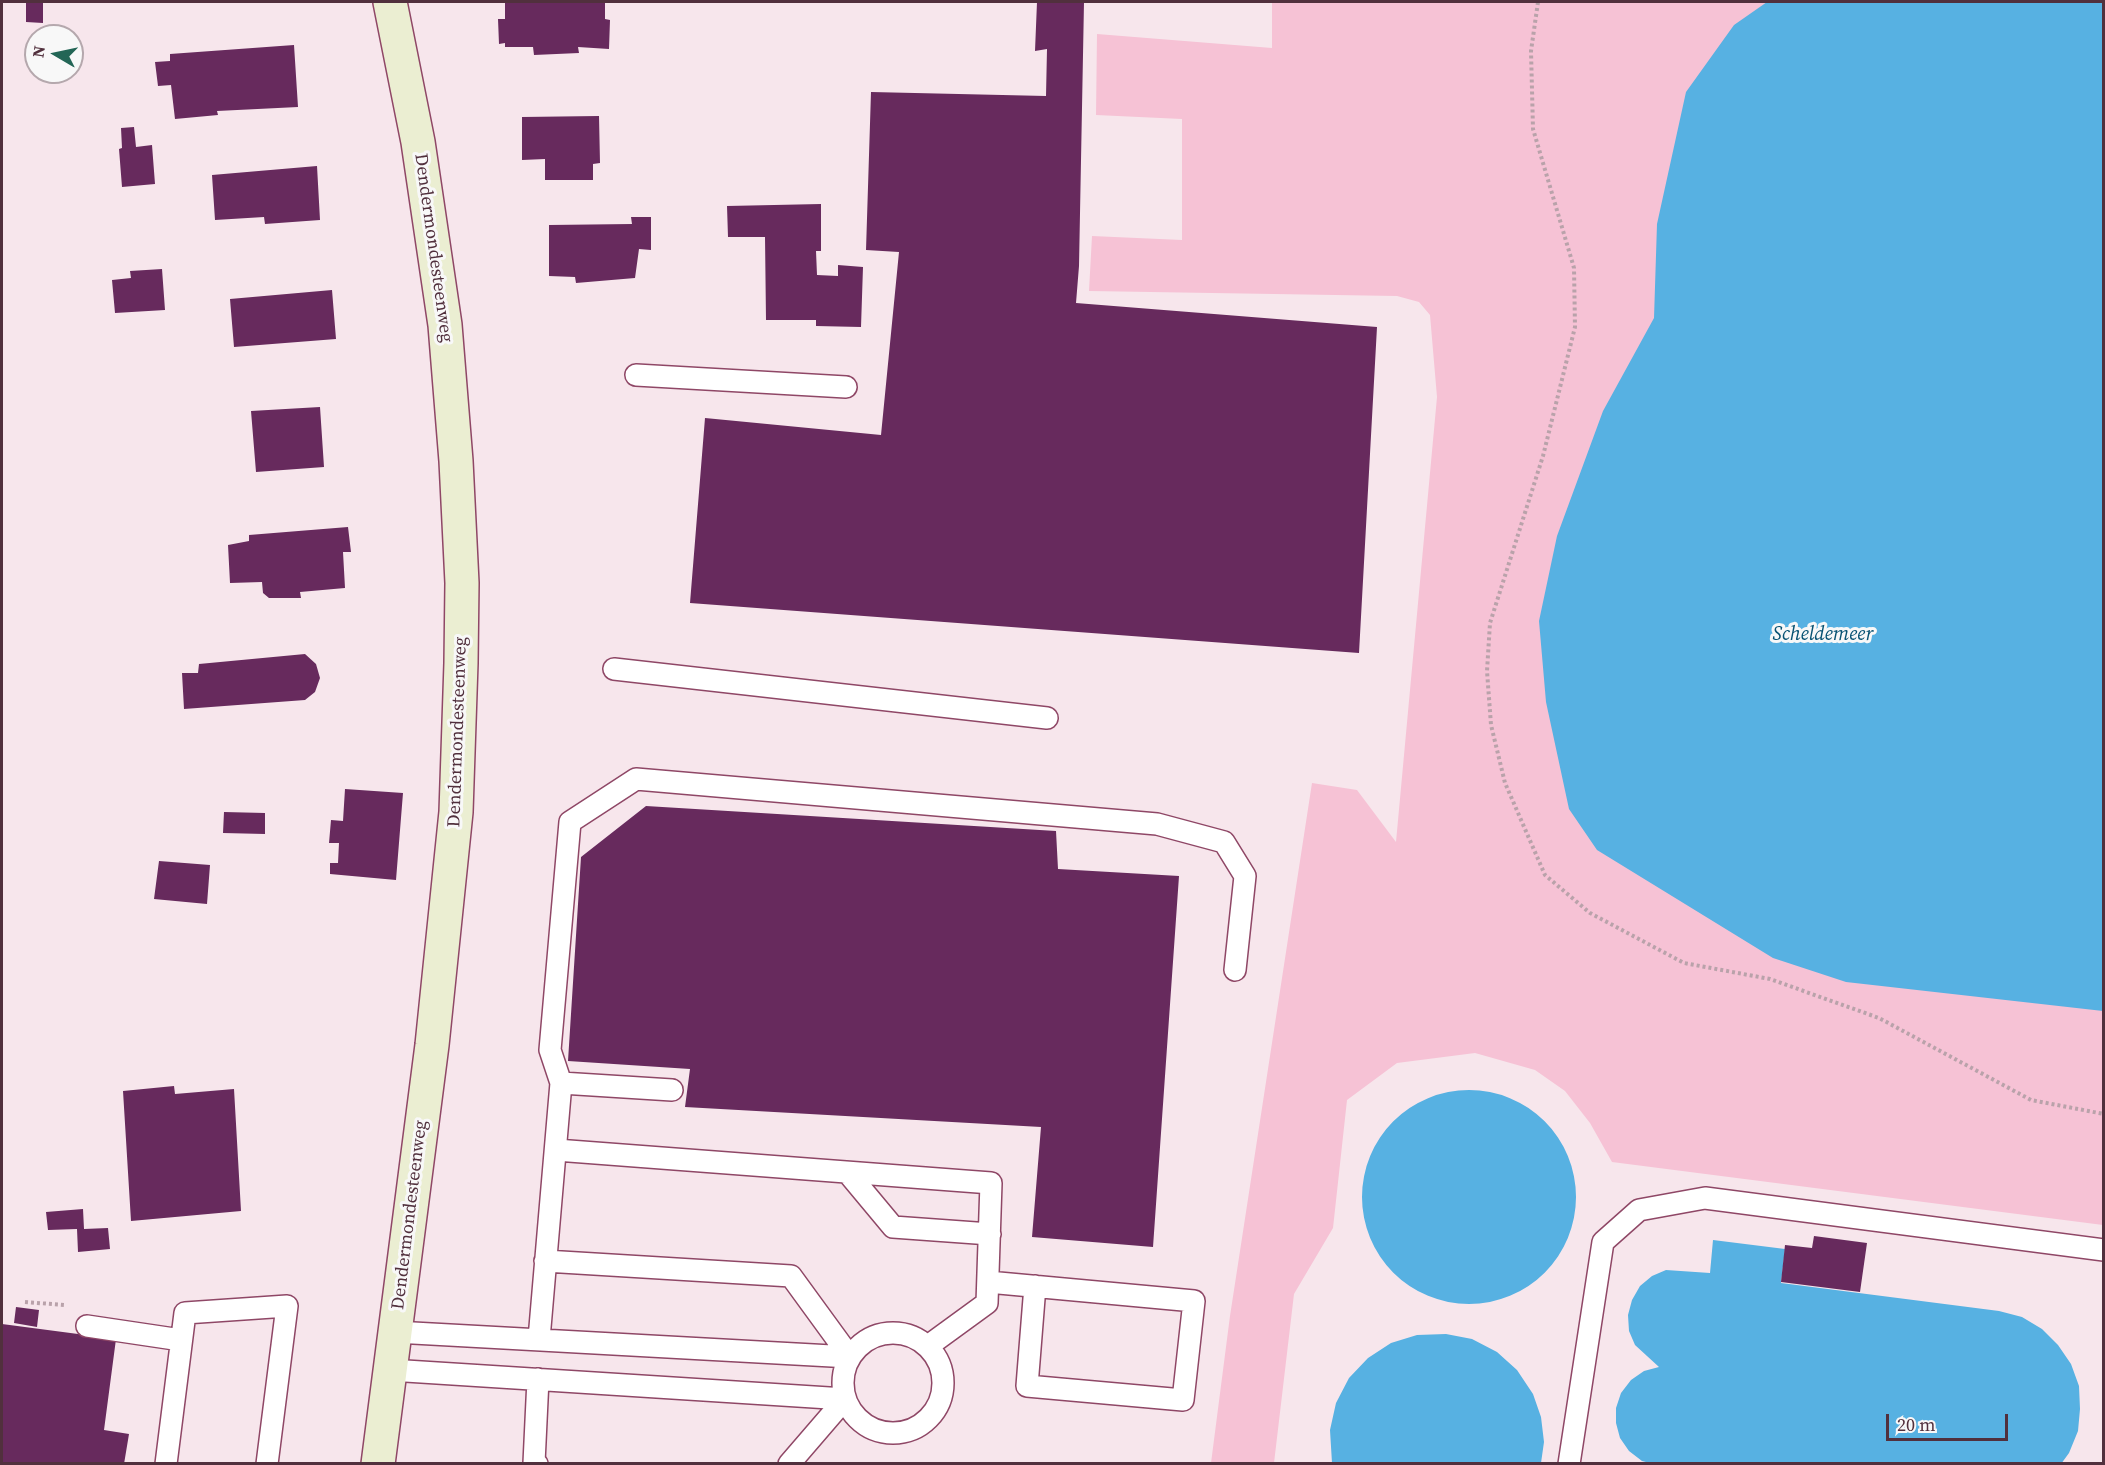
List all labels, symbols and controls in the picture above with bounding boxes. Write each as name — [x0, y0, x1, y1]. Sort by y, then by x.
north arrow — [24, 24, 84, 84]
text: N — [26, 44, 50, 59]
street label: Dendermondesteenweg — [409, 152, 457, 344]
water label: Scheldemeer — [1773, 623, 1873, 647]
street label: Dendermondesteenweg — [444, 636, 472, 828]
street label: Dendermondesteenweg — [388, 1119, 432, 1311]
scale bar — [1889, 1402, 2010, 1440]
text: 20 m — [1897, 1412, 1935, 1437]

